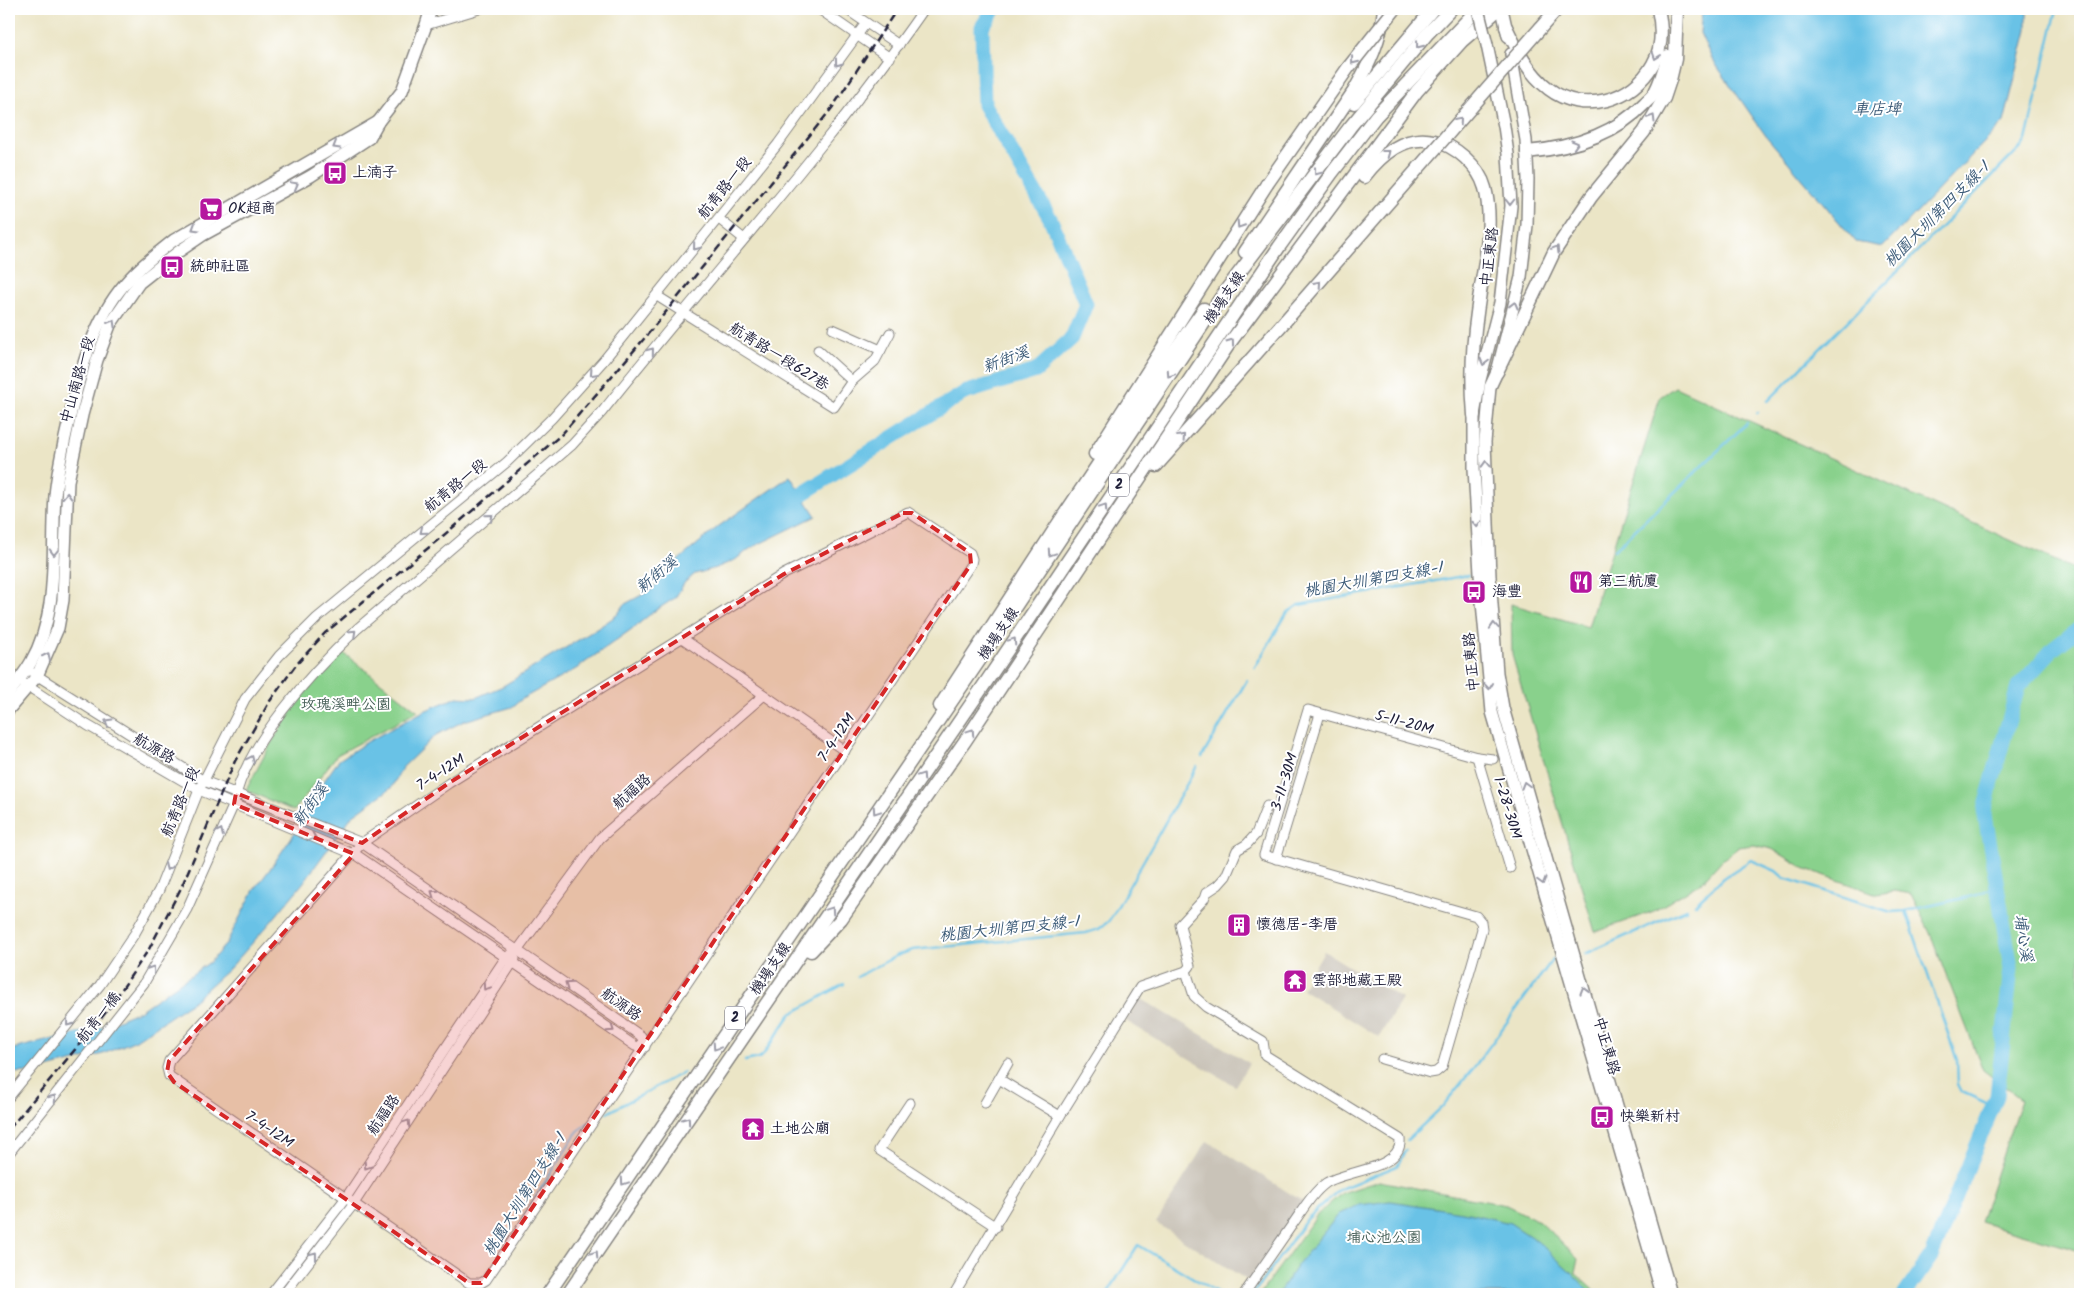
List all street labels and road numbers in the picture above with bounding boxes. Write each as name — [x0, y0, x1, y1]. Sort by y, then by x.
street label: 航青路一段 — [692, 151, 758, 225]
street label: 中正東路 — [1474, 226, 1506, 288]
street label: 機場支線 — [1198, 266, 1252, 330]
street label: 航青路一段627巷 — [724, 317, 834, 397]
street label: 中山南路一段 — [54, 333, 102, 427]
street label: 航青路一段 — [419, 453, 493, 519]
road number: 2 — [1109, 474, 1129, 496]
street label: 機場支線 — [972, 602, 1026, 666]
street label: 中正東路 — [1457, 631, 1487, 693]
street label: 5-11-20M — [1372, 704, 1436, 742]
street label: 7-4-12M — [812, 709, 862, 767]
street label: 航源路 — [129, 727, 179, 771]
street label: 7-4-12M — [412, 748, 470, 798]
street label: 3-11-30M — [1265, 750, 1305, 814]
street label: 航青路一段 — [155, 763, 207, 841]
street label: 航福路 — [607, 768, 657, 816]
street label: 1-28-30M — [1486, 774, 1528, 842]
street label: 機場支線 — [744, 937, 798, 1001]
street label: 航源路 — [596, 982, 646, 1028]
street label: 航青一橋 — [71, 987, 127, 1049]
road number: 2 — [725, 1006, 745, 1030]
street label: 中正東路 — [1586, 1014, 1626, 1078]
street label: 航福路 — [361, 1090, 407, 1140]
street label: 7-4-12M — [240, 1105, 298, 1155]

